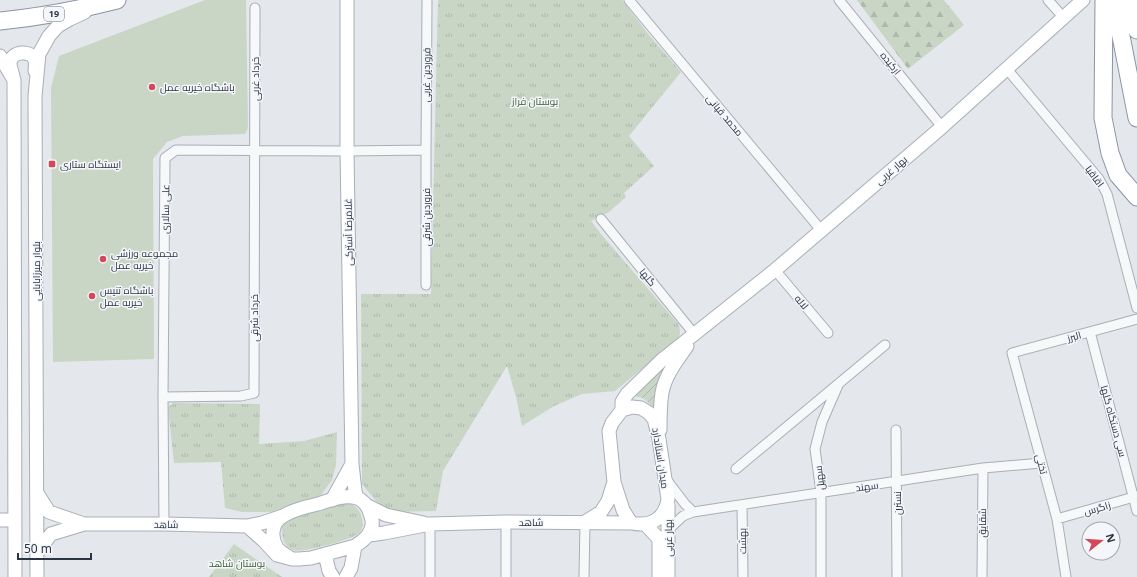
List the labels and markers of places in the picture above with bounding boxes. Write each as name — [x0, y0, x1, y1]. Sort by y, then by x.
place label: باشگاه خیریه عمل — [160, 80, 235, 94]
marker: باشگاه خیریه عمل — [147, 82, 157, 92]
place label: ایستگاه ستاری — [60, 157, 121, 171]
marker: ایستگاه ستاری — [47, 159, 57, 169]
place label: مجموعه ورزشی خیریه عمل — [111, 246, 178, 272]
marker: مجموعه ورزشی خیریه عمل — [98, 254, 108, 264]
place label: باشگاه تنیس خیریه عمل — [100, 283, 153, 309]
marker: باشگاه تنیس خیریه عمل — [87, 291, 97, 301]

